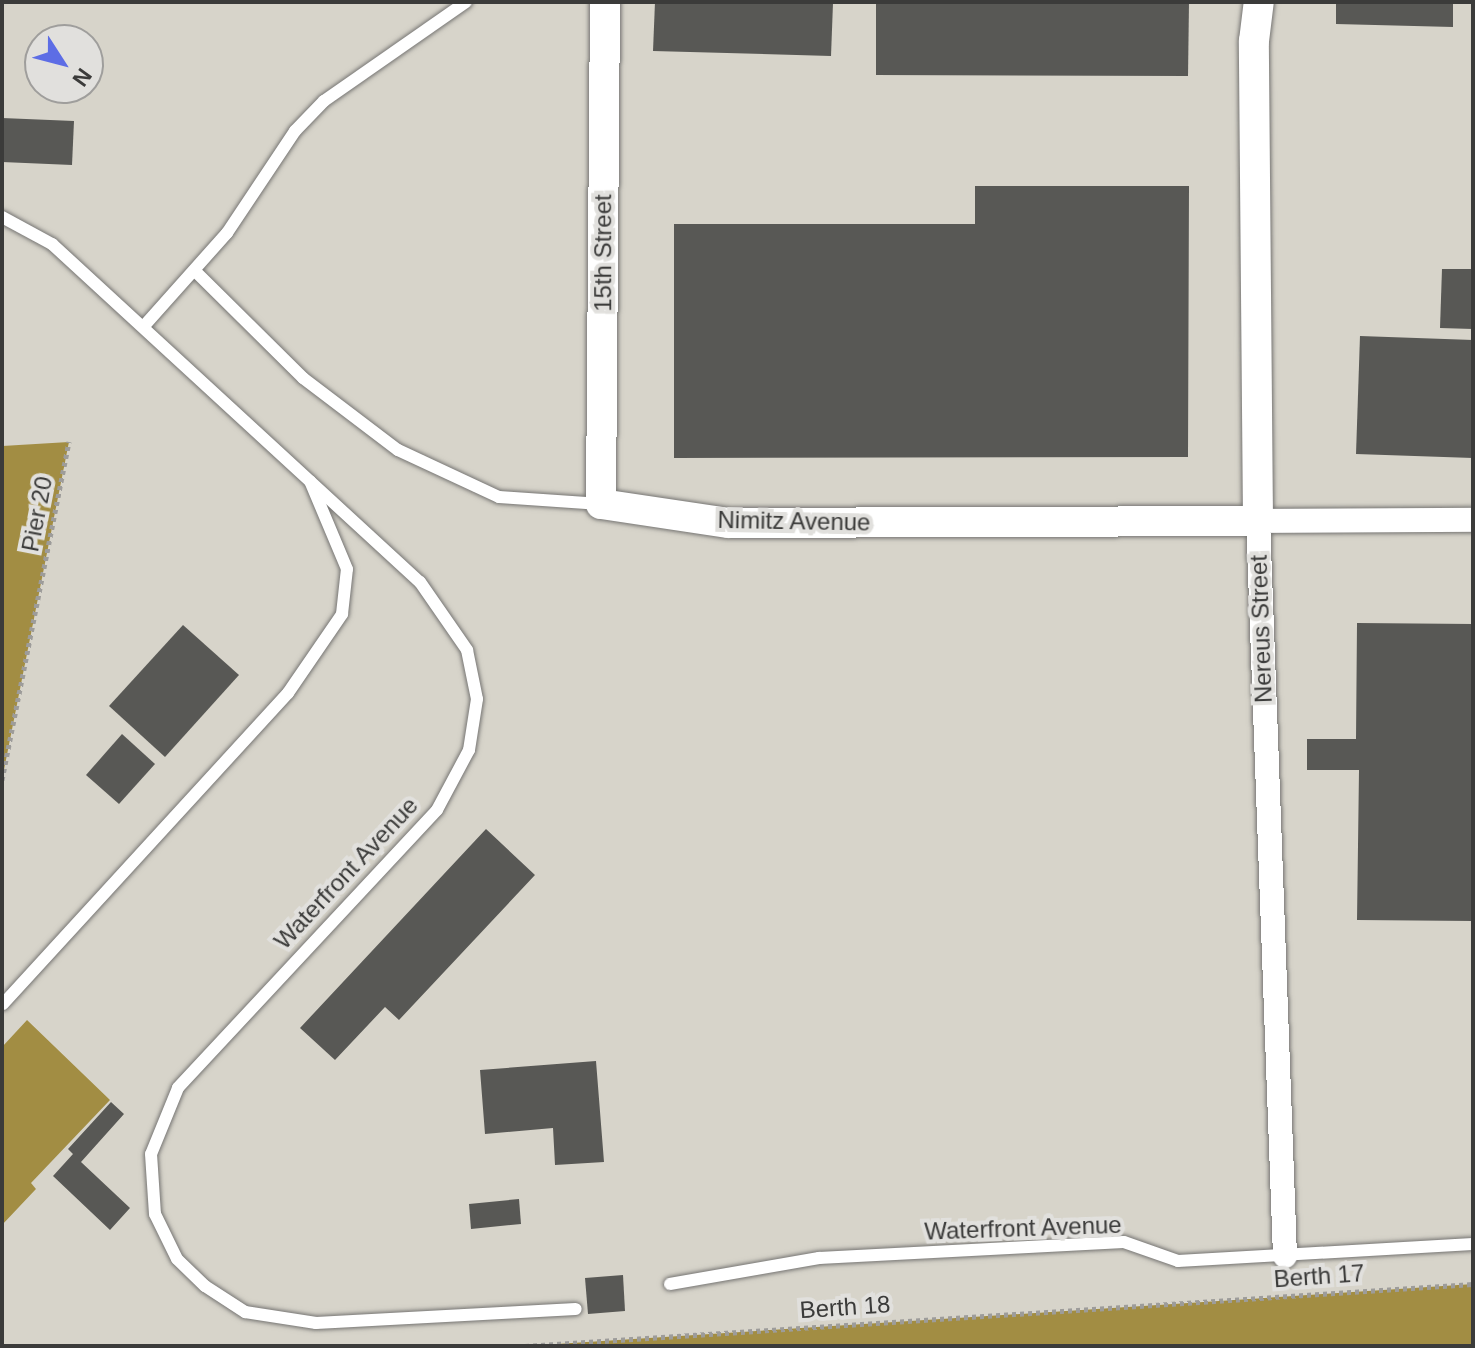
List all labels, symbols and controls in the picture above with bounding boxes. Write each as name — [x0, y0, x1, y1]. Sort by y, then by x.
north arrow — [24, 24, 104, 104]
text: N — [67, 63, 97, 91]
street label: 15th Street — [589, 194, 617, 312]
street label: Pier 20 — [16, 474, 58, 554]
street label: Nimitz Avenue — [717, 505, 871, 537]
street label: Nereus Street — [1244, 555, 1278, 703]
street label: Waterfront Avenue — [268, 790, 424, 956]
street label: Waterfront Avenue — [923, 1210, 1123, 1246]
street label: Berth 17 — [1273, 1258, 1365, 1294]
street label: Berth 18 — [799, 1289, 891, 1325]

